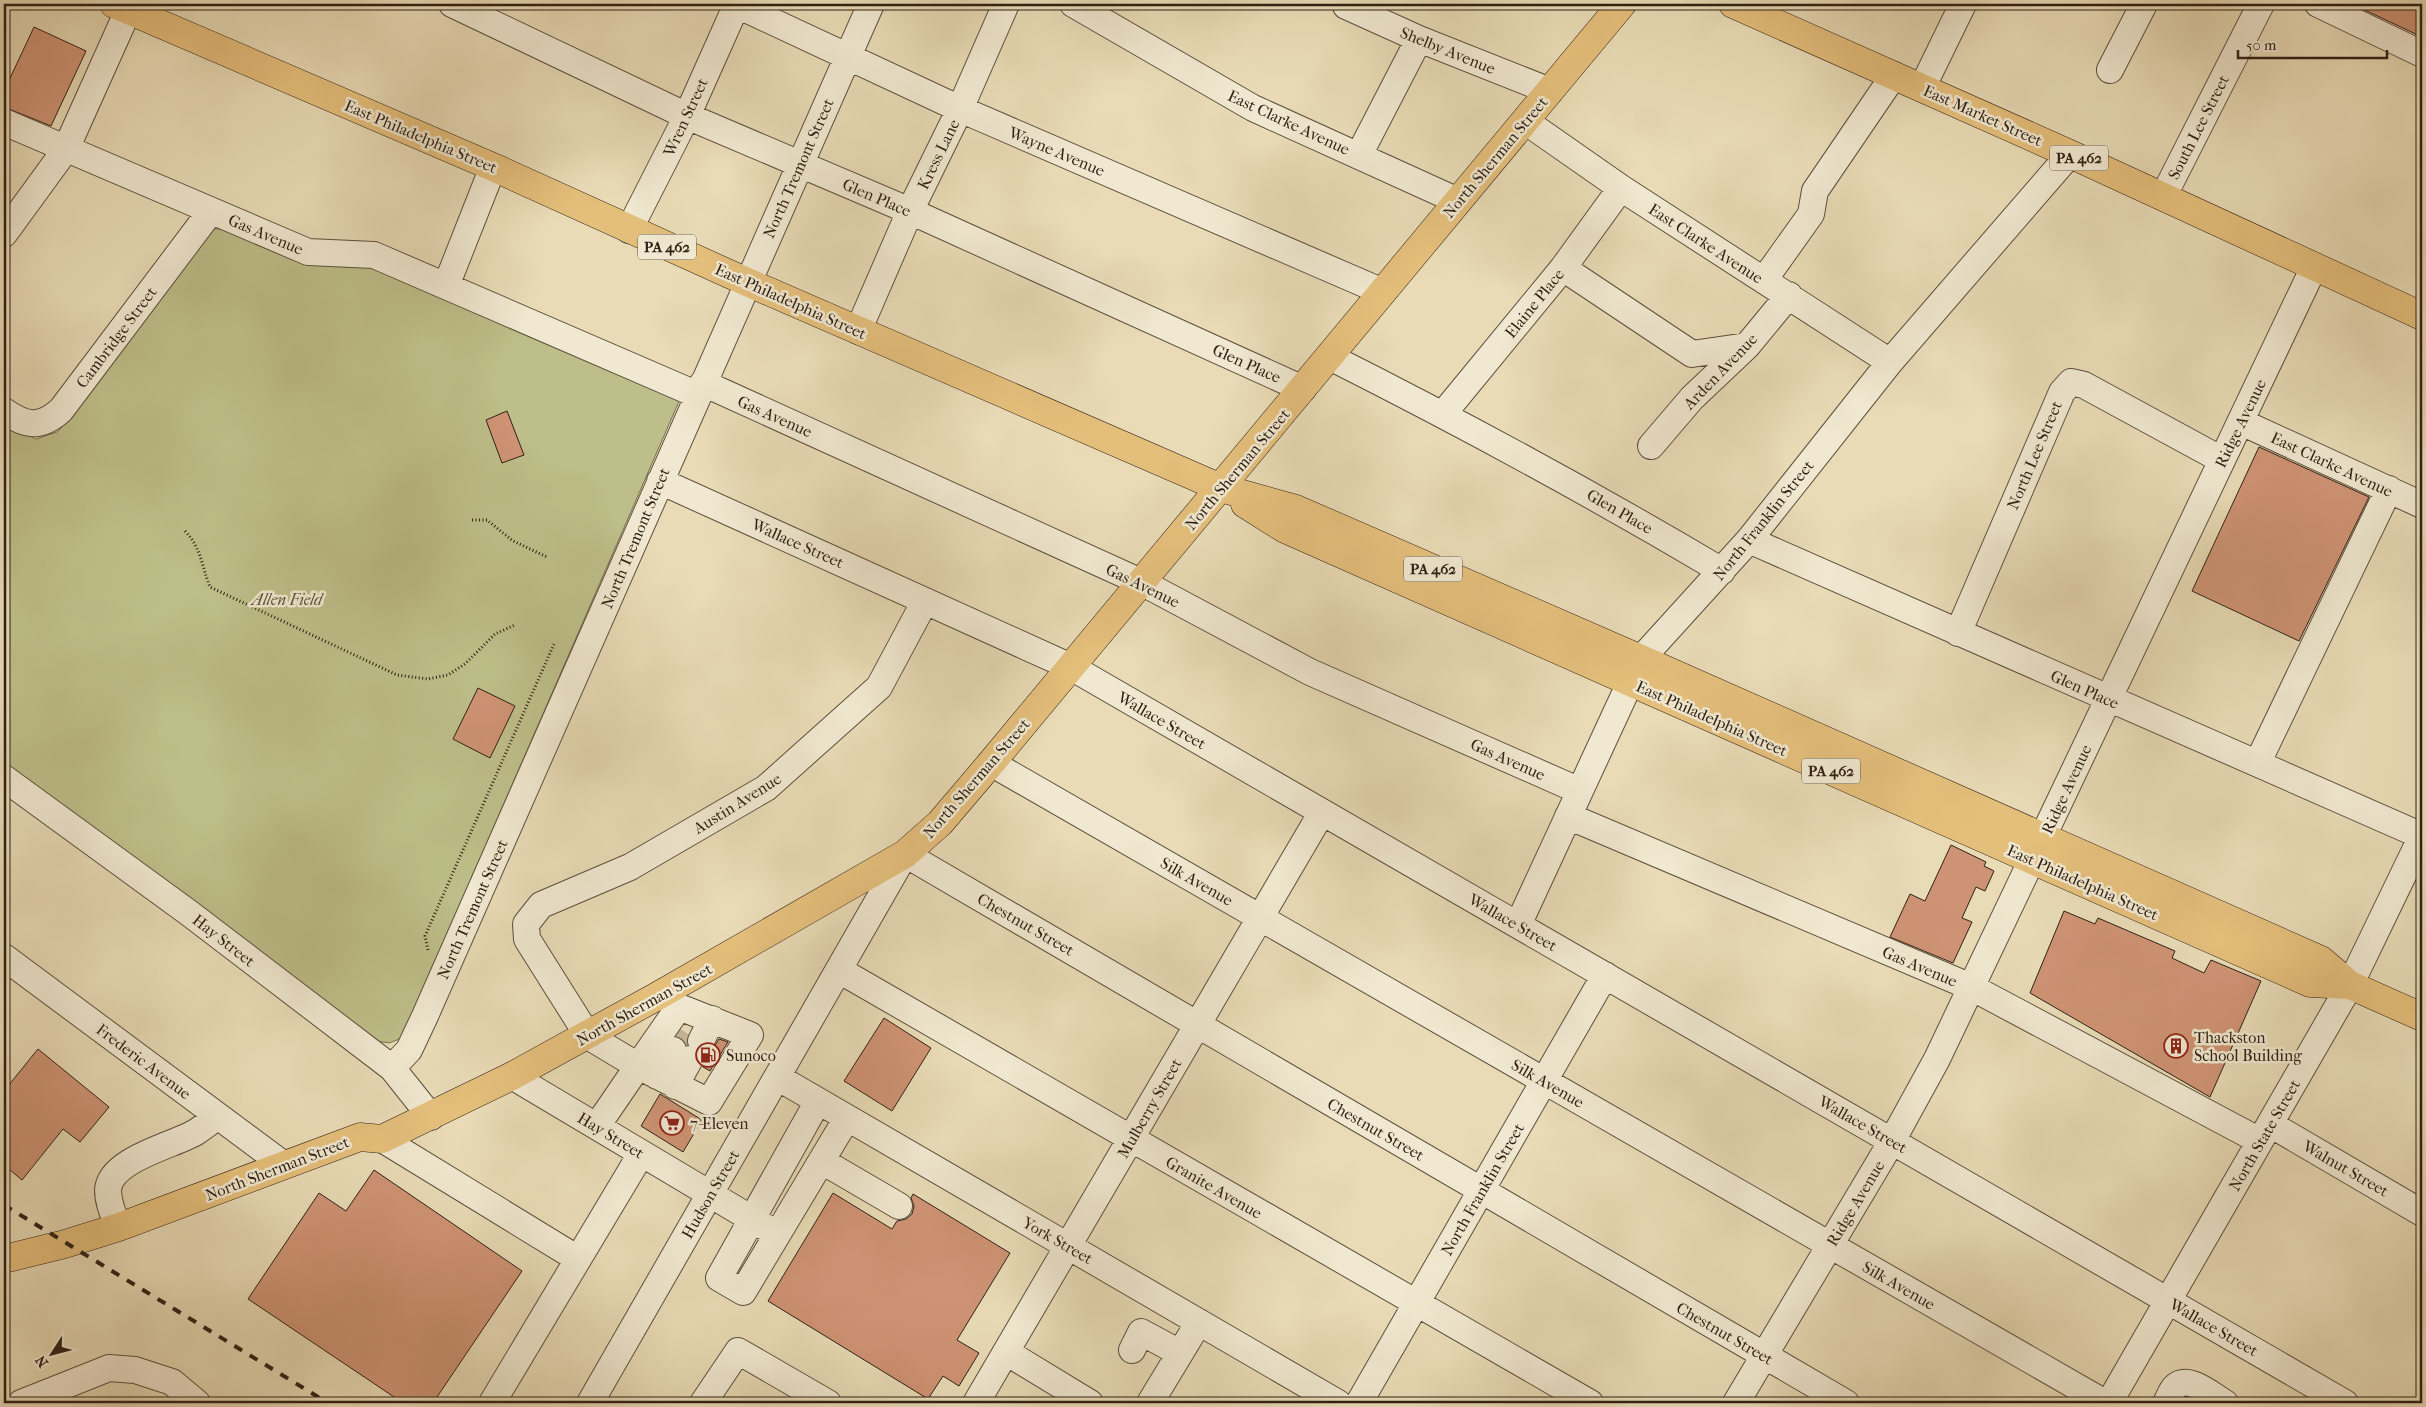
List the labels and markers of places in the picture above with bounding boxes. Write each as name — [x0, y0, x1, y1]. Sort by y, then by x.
place label: Thackston School Building — [2194, 1028, 2302, 1065]
building icon: Thackston School Building — [2163, 1033, 2189, 1059]
fuel station icon: Sunoco — [695, 1042, 721, 1068]
place label: Sunoco — [726, 1046, 776, 1065]
supermarket icon: 7-Eleven — [659, 1110, 685, 1136]
place label: 7-Eleven — [690, 1114, 749, 1133]

